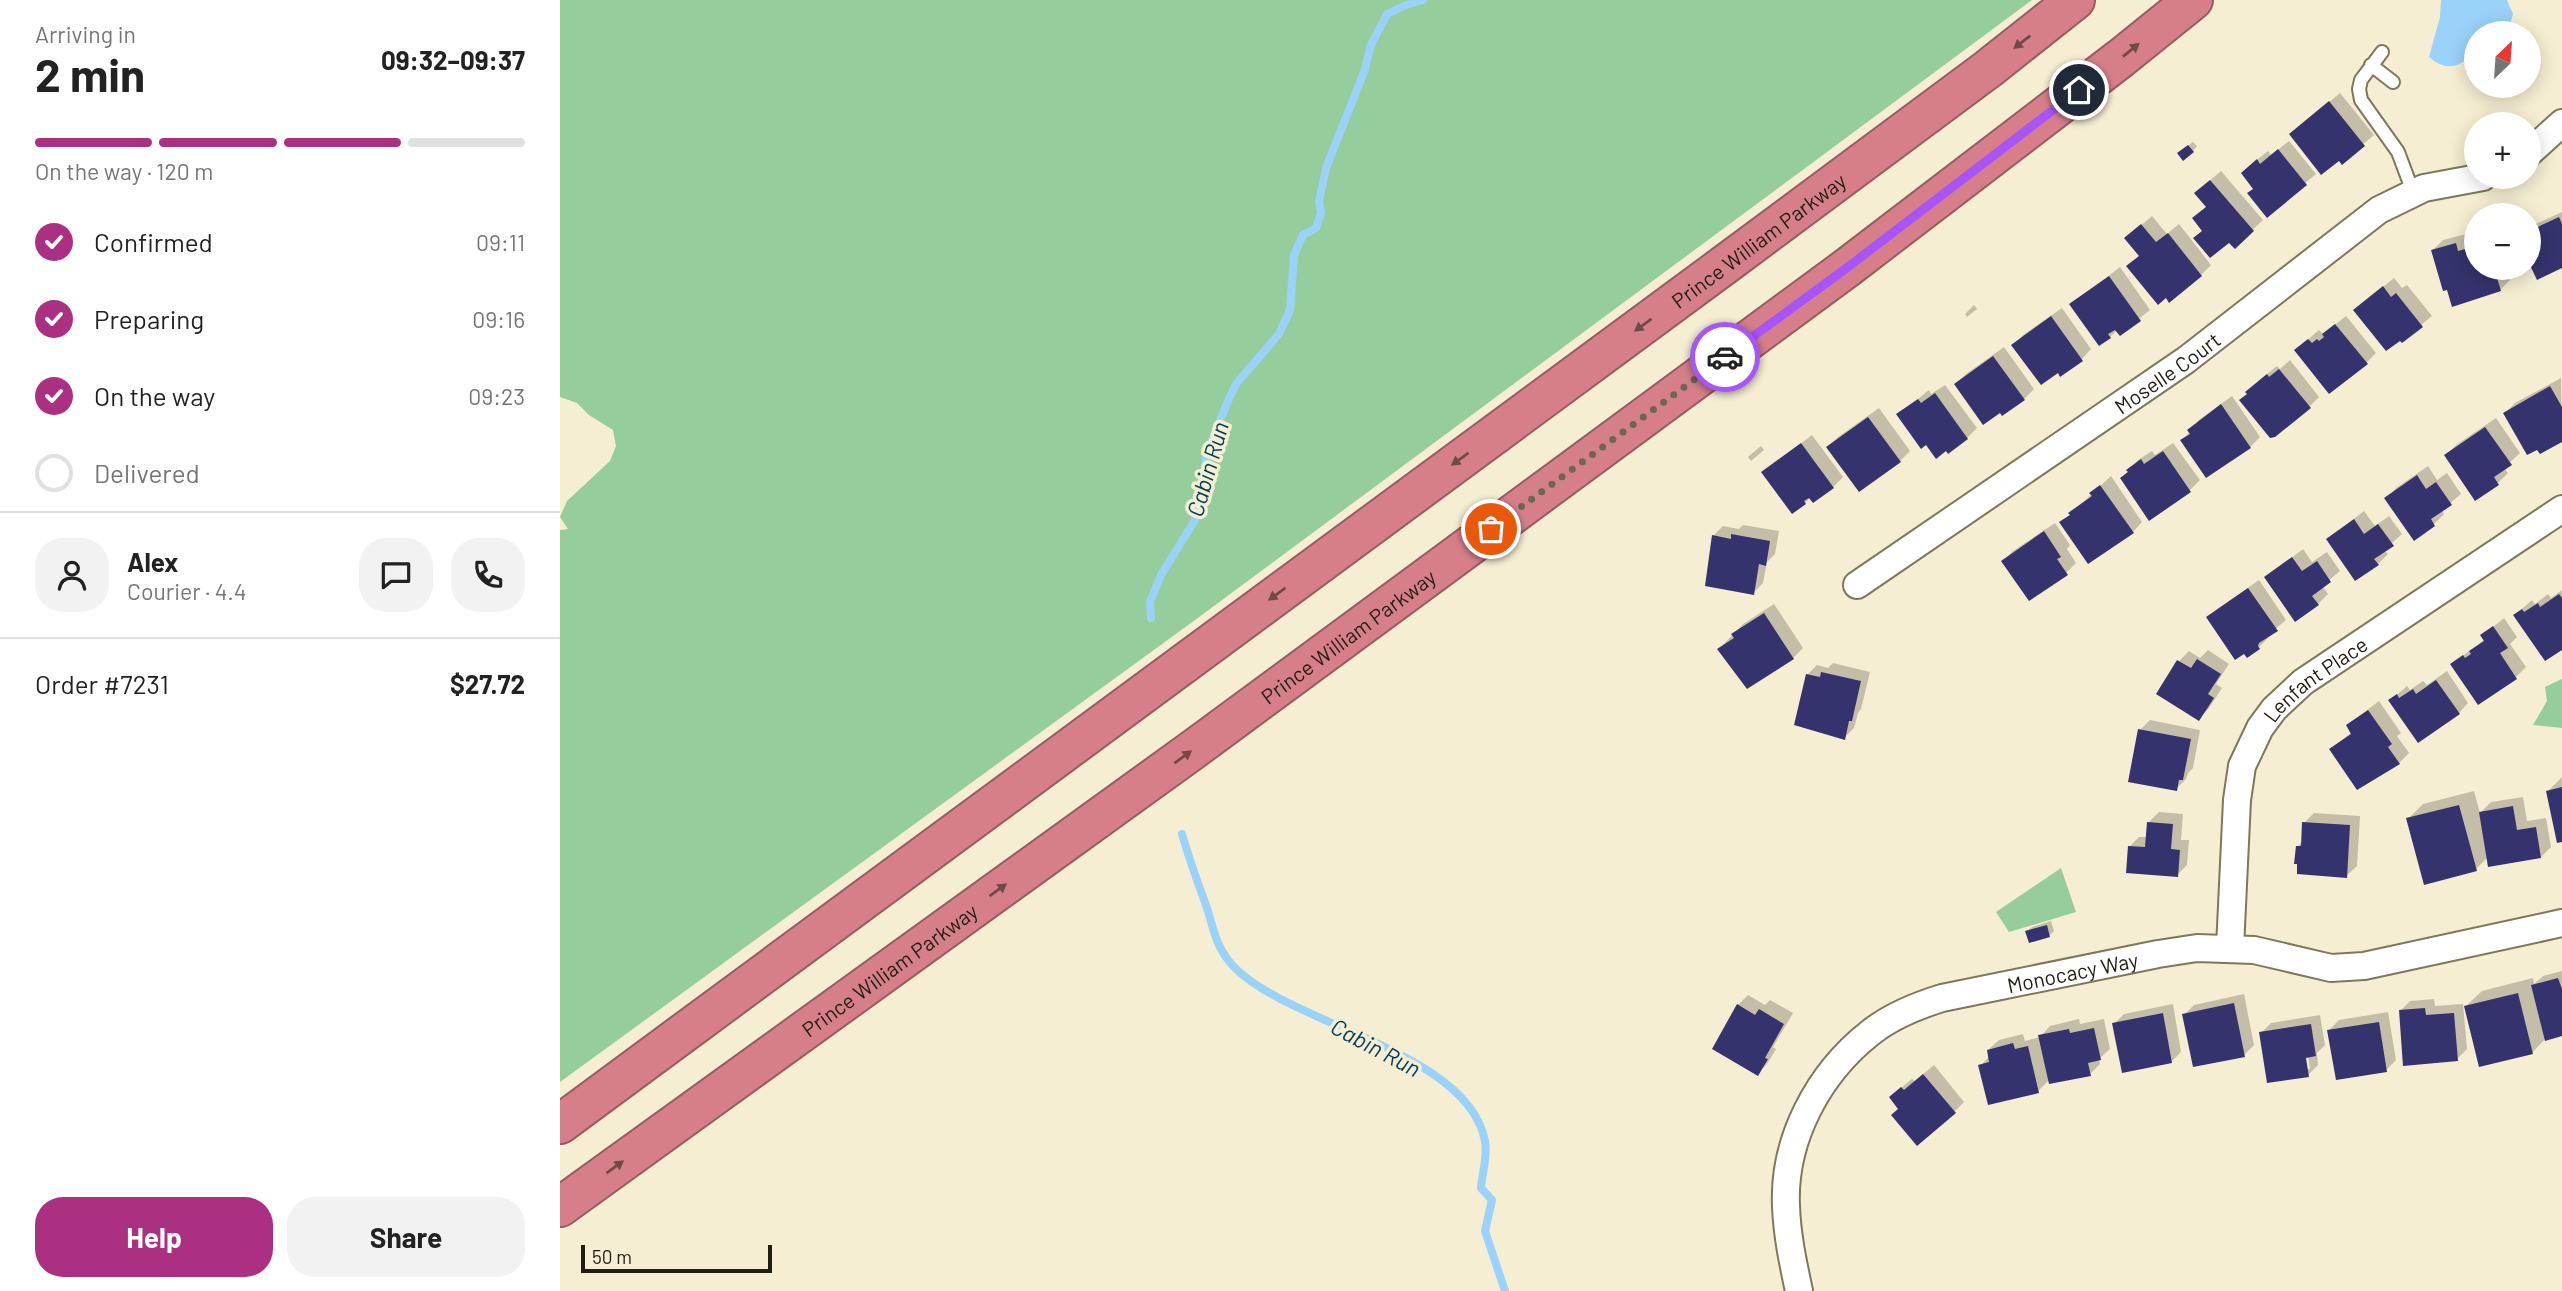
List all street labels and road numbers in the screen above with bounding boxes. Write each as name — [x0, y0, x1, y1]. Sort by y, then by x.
street label: Prince William Parkway — [1666, 167, 1850, 313]
street label: Moselle Court — [2109, 326, 2225, 418]
street label: Prince William Parkway — [1255, 563, 1440, 708]
street label: Lenfant Place — [2257, 631, 2371, 726]
street label: Prince William Parkway — [796, 897, 982, 1041]
street label: Monocacy Way — [2005, 946, 2140, 997]

